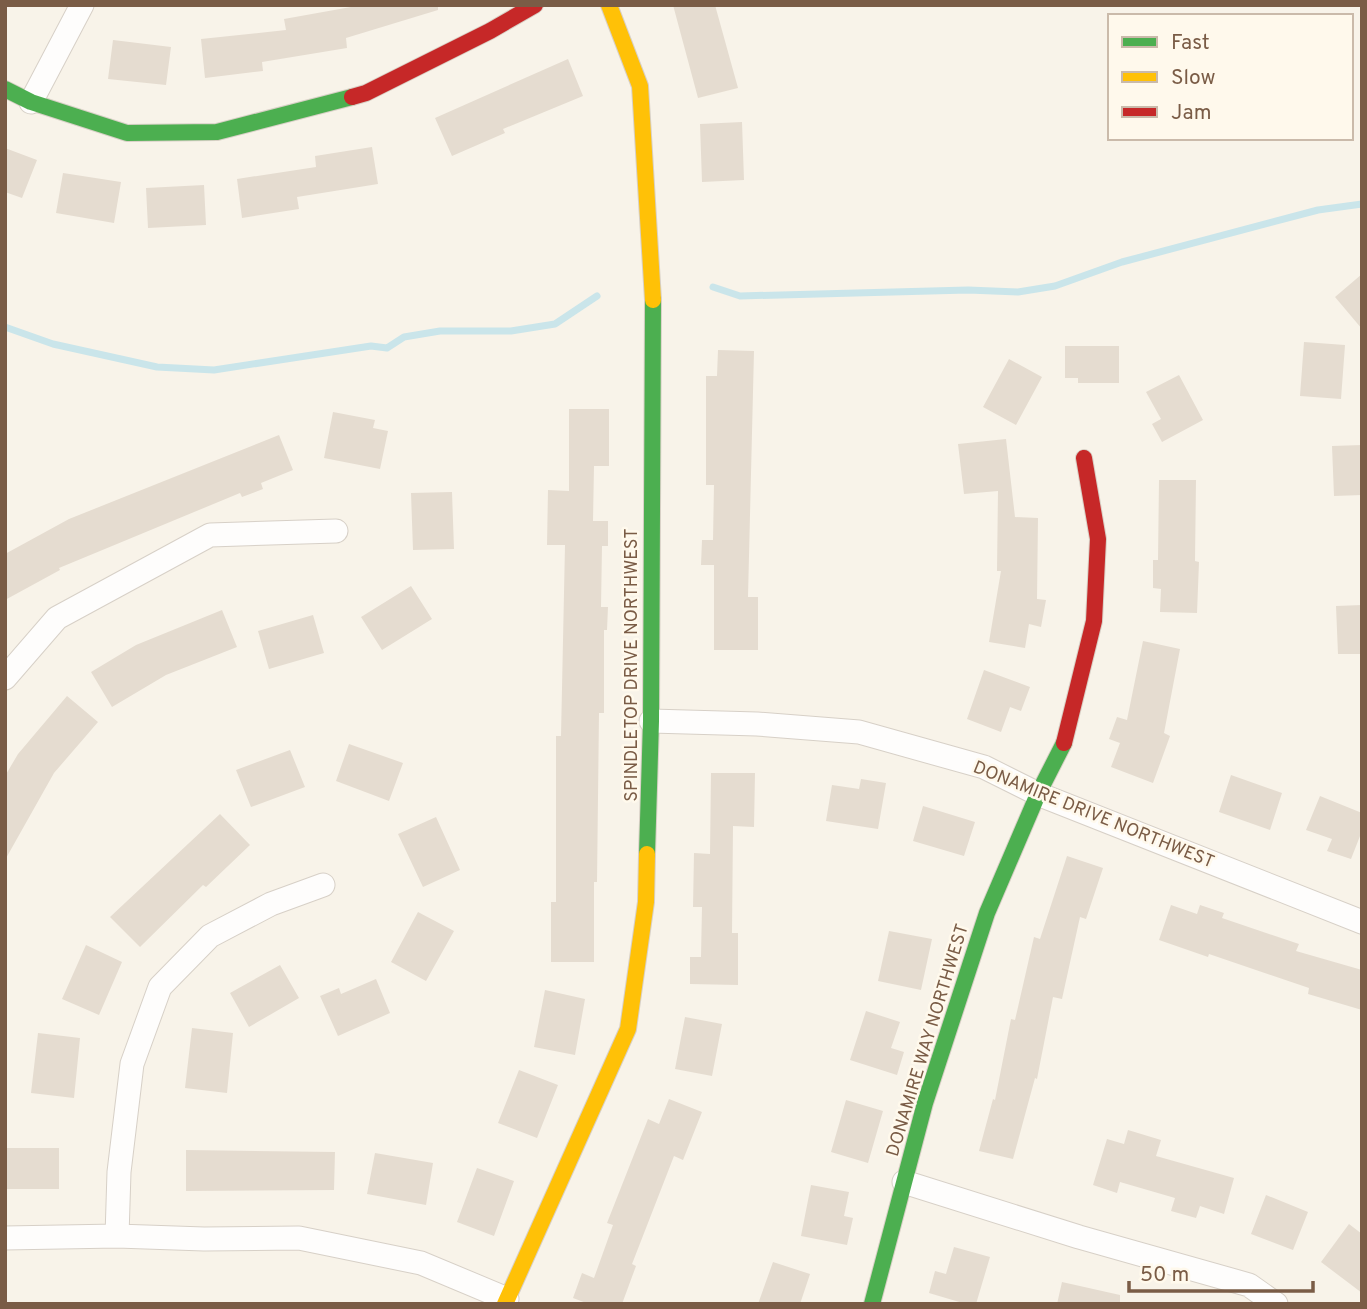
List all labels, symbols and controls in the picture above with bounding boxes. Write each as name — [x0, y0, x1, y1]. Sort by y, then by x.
legend — [1108, 14, 1353, 140]
text: Fast — [1171, 30, 1210, 57]
text: Slow — [1171, 65, 1216, 92]
text: Jam — [1171, 100, 1212, 127]
street label: SPINDLETOP DRIVE NORTHWEST — [621, 528, 644, 802]
street label: DONAMIRE DRIVE NORTHWEST — [969, 756, 1217, 874]
street label: DONAMIRE WAY NORTHWEST — [882, 921, 975, 1160]
scale bar — [1129, 1250, 1313, 1294]
text: 50 m — [1140, 1262, 1189, 1289]

